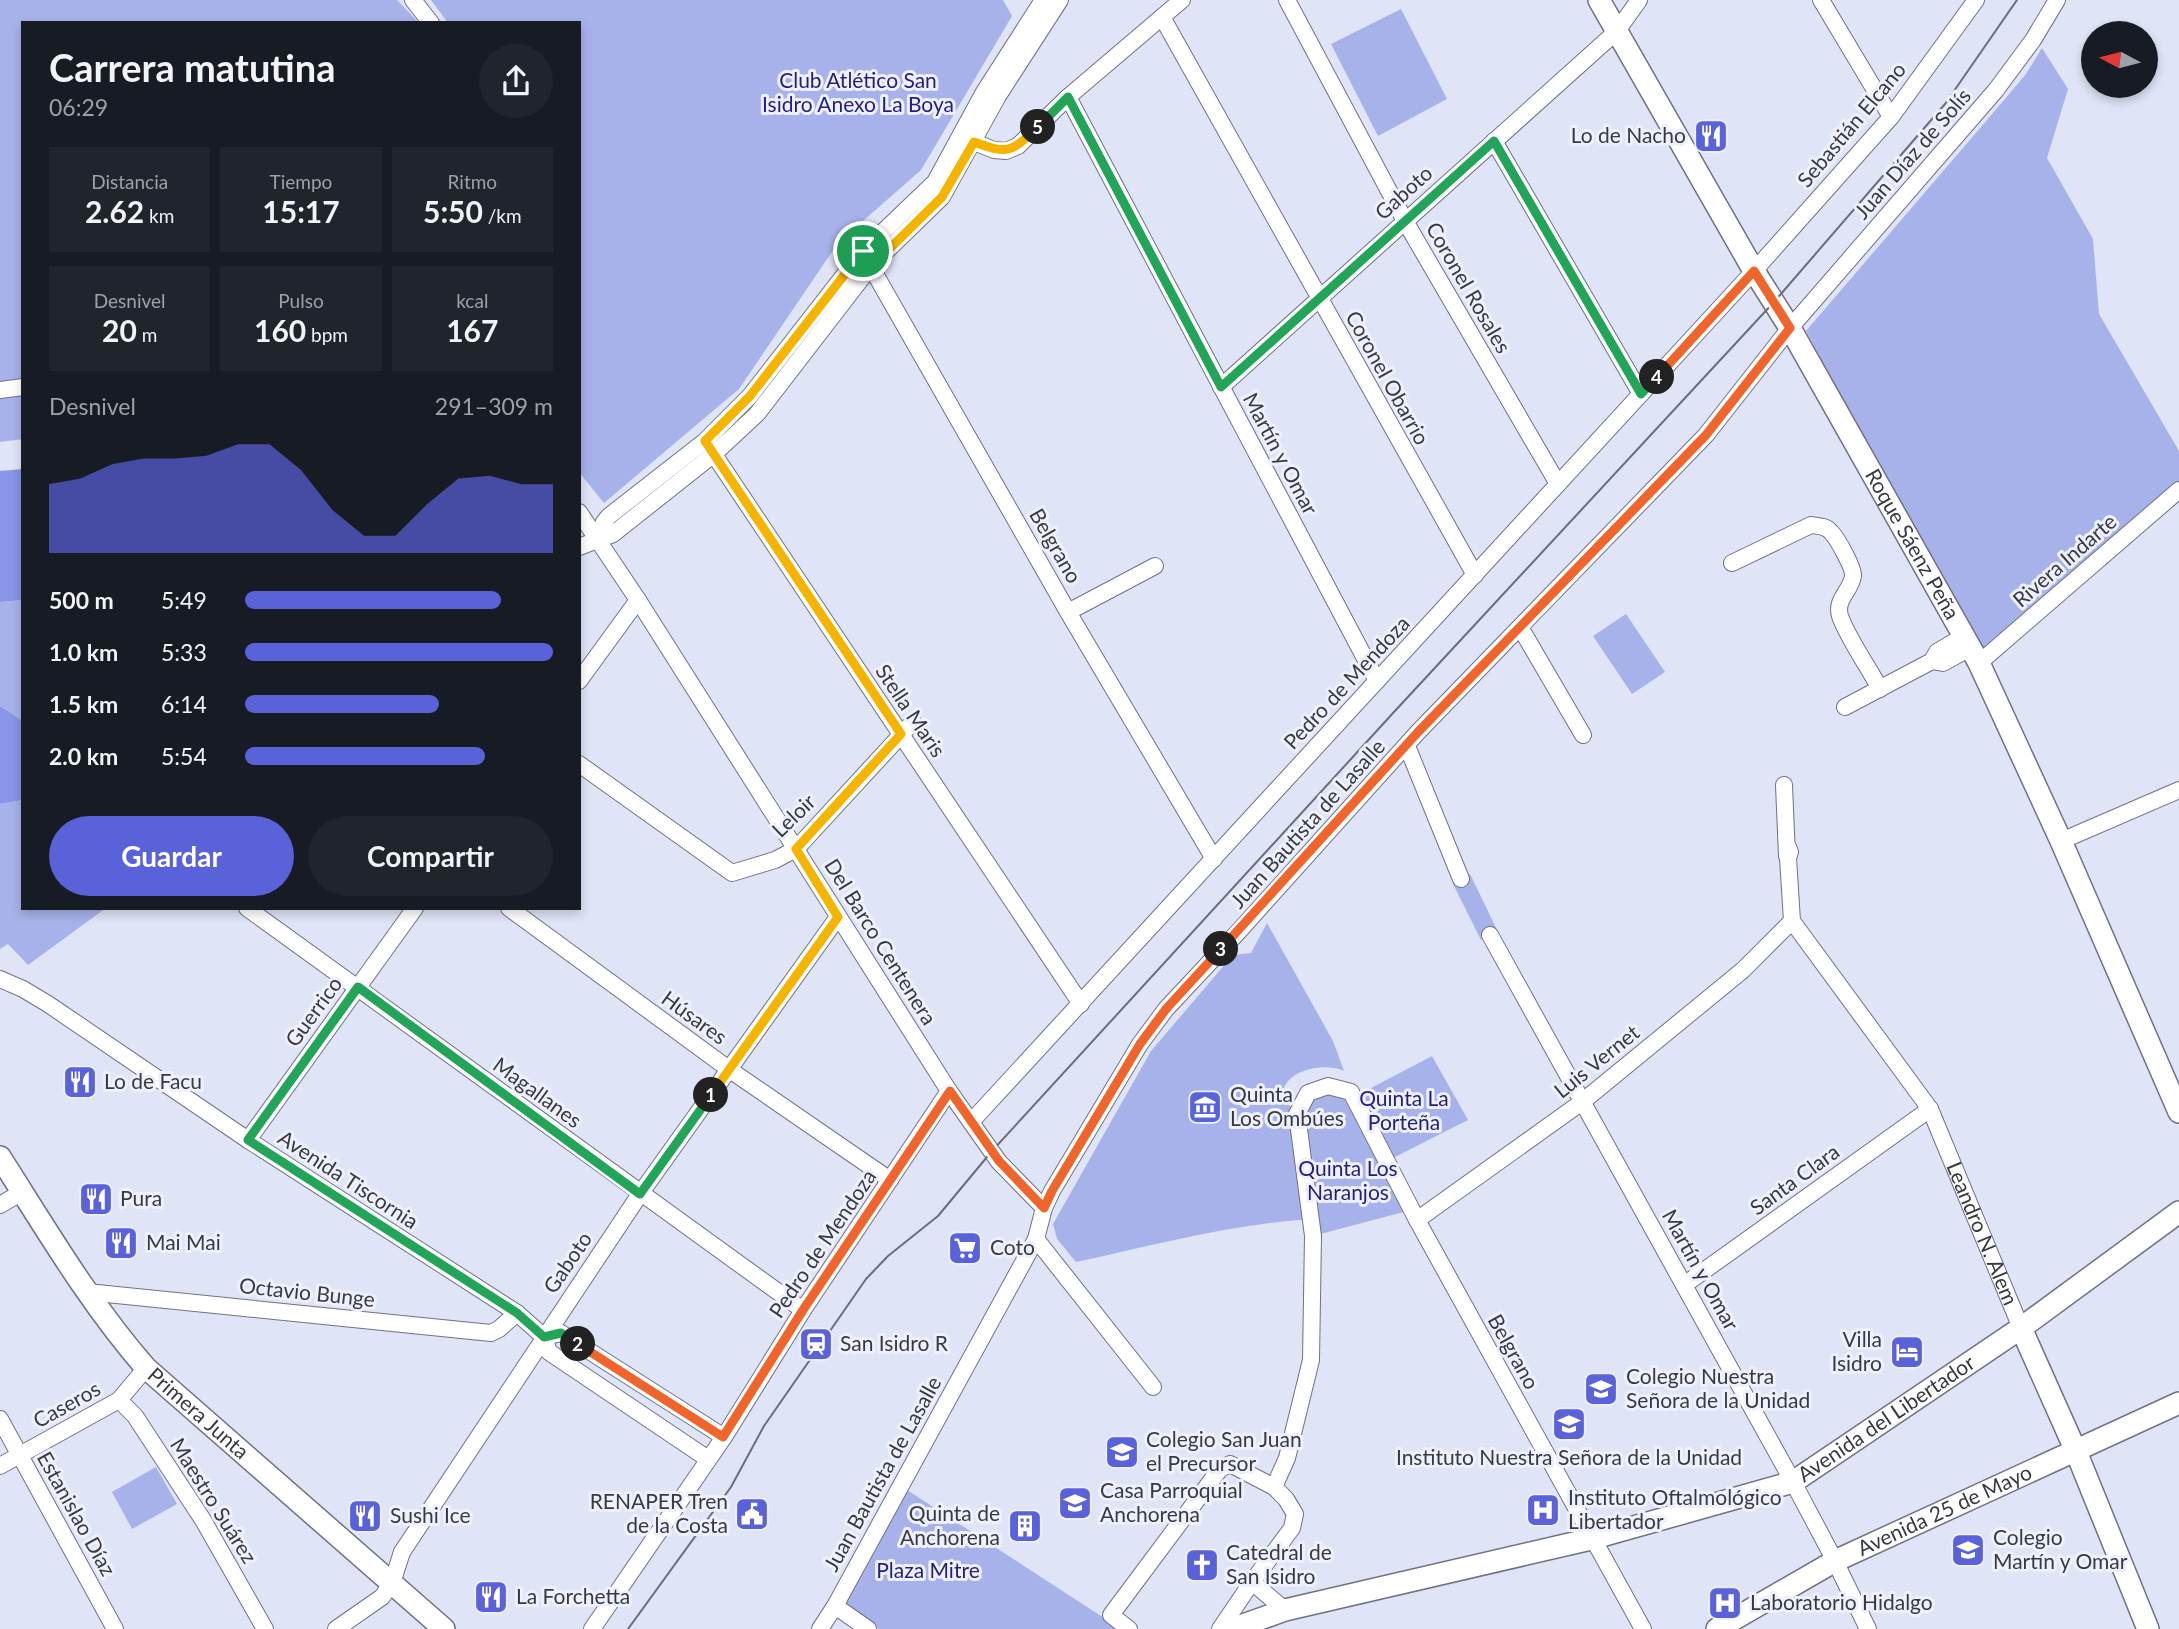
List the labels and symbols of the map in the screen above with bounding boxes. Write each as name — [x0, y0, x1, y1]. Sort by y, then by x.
north arrow — [2081, 21, 2158, 98]
street label: Sebastián Elcano — [1791, 56, 1910, 192]
park label: Club Atlético San Isidro Anexo La Boya — [762, 67, 954, 116]
street label: Juan Díaz de Solís — [1848, 83, 1975, 223]
pin: 5 — [1020, 110, 1056, 144]
restaurant icon: Lo de Nacho — [1692, 117, 1730, 155]
place label: Lo de Nacho — [1571, 122, 1686, 147]
street label: Gaboto — [1369, 160, 1437, 224]
street label: Coronel Rosales — [1422, 217, 1517, 357]
pin — [833, 221, 893, 281]
street label: Coronel Obarrio — [1341, 306, 1435, 449]
pin: 4 — [1640, 360, 1674, 394]
street label: Martín y Omar — [1239, 388, 1324, 519]
street label: Roque Sáenz Peña — [1861, 464, 1966, 623]
street label: Belgrano — [1025, 504, 1088, 587]
street label: Rivera Indarte — [2007, 508, 2121, 612]
street label: Pedro de Mendoza — [1278, 610, 1414, 754]
street label: Stella Maris — [871, 659, 951, 761]
street label: Juan Bautista de Lasalle — [1224, 733, 1389, 913]
street label: Leloir — [766, 788, 820, 842]
street label: Del Barco Centenera — [820, 854, 943, 1029]
pin: 3 — [1204, 932, 1238, 967]
street label: Guerrico — [279, 971, 346, 1051]
street label: Húsares — [657, 985, 732, 1049]
street label: Luis Vernet — [1548, 1019, 1644, 1103]
street label: Magallanes — [489, 1051, 587, 1132]
restaurant icon: Lo de Facu — [61, 1063, 99, 1101]
place label: Lo de Facu — [104, 1068, 202, 1093]
pin: 1 — [694, 1078, 728, 1112]
place label: Quinta Los Ombúes — [1230, 1081, 1344, 1130]
park label: Quinta La Porteña — [1359, 1085, 1449, 1134]
museum icon: Quinta Los Ombúes — [1186, 1088, 1224, 1126]
street label: Avenida Tiscornia — [274, 1124, 423, 1233]
street label: Santa Clara — [1745, 1138, 1844, 1219]
park label: Quinta Los Naranjos — [1298, 1155, 1398, 1204]
street label: Leandro N. Alem — [1942, 1158, 2024, 1308]
street label: Pedro de Mendoza — [763, 1164, 880, 1322]
restaurant icon: Pura — [77, 1180, 115, 1218]
place label: Pura — [120, 1185, 162, 1210]
street label: Martín y Omar — [1658, 1204, 1745, 1334]
restaurant icon: Mai Mai — [102, 1224, 140, 1262]
street label: Gaboto — [537, 1227, 596, 1298]
place label: Mai Mai — [146, 1229, 221, 1254]
supermarket icon: Coto — [946, 1229, 984, 1267]
place label: Coto — [990, 1234, 1035, 1259]
street label: Octavio Bunge — [238, 1272, 376, 1311]
street label: Belgrano — [1484, 1309, 1545, 1393]
station icon: San Isidro R — [797, 1325, 835, 1363]
pin: 2 — [560, 1326, 596, 1362]
place label: Villa Isidro — [1831, 1326, 1882, 1375]
place label: San Isidro R — [840, 1330, 949, 1355]
hotel icon: Villa Isidro — [1888, 1333, 1926, 1371]
street label: Avenida del Libertador — [1792, 1349, 1979, 1486]
street label: Primera Junta — [143, 1361, 255, 1463]
place label: Colegio Nuestra Señora de la Unidad — [1626, 1363, 1810, 1412]
school or university icon: Colegio Nuestra Señora de la Unidad — [1582, 1370, 1620, 1408]
street label: Juan Bautista de Lasalle — [818, 1372, 946, 1575]
street label: Caseros — [28, 1375, 104, 1432]
school or university icon: Instituto Nuestra Señora de la Unidad — [1550, 1405, 1588, 1443]
place label: Colegio San Juan el Precursor — [1146, 1426, 1302, 1475]
street label: Maestro Suárez — [166, 1433, 263, 1567]
school or university icon: Colegio San Juan el Precursor — [1103, 1433, 1141, 1471]
place label: Instituto Nuestra Señora de la Unidad — [1396, 1444, 1742, 1469]
street label: Estanislao Díaz — [33, 1447, 122, 1580]
street label: Avenida 25 de Mayo — [1853, 1458, 2035, 1560]
place label: Casa Parroquial Anchorena — [1100, 1477, 1243, 1526]
school or university icon: Casa Parroquial Anchorena — [1056, 1484, 1094, 1522]
place label: Instituto Oftalmológico Libertador — [1568, 1484, 1782, 1533]
place label: RENAPER Tren de la Costa — [590, 1488, 728, 1537]
hospital icon: Instituto Oftalmológico Libertador — [1524, 1491, 1562, 1529]
public building icon: RENAPER Tren de la Costa — [733, 1495, 771, 1533]
restaurant icon: Sushi Ice — [346, 1497, 384, 1535]
place label: Quinta de Anchorena — [900, 1500, 1000, 1549]
place label: Sushi Ice — [390, 1502, 471, 1527]
building icon: Quinta de Anchorena — [1006, 1507, 1044, 1545]
place label: Colegio Martín y Omar — [1993, 1524, 2128, 1573]
school or university icon: Colegio Martín y Omar — [1949, 1531, 1987, 1569]
place label: Catedral de San Isidro — [1226, 1539, 1332, 1588]
church icon: Catedral de San Isidro — [1183, 1546, 1221, 1584]
park label: Plaza Mitre — [876, 1557, 980, 1582]
restaurant icon: La Forchetta — [472, 1578, 510, 1616]
place label: La Forchetta — [516, 1583, 630, 1608]
hospital icon: Laboratorio Hidalgo — [1706, 1584, 1744, 1622]
place label: Laboratorio Hidalgo — [1750, 1589, 1933, 1614]

